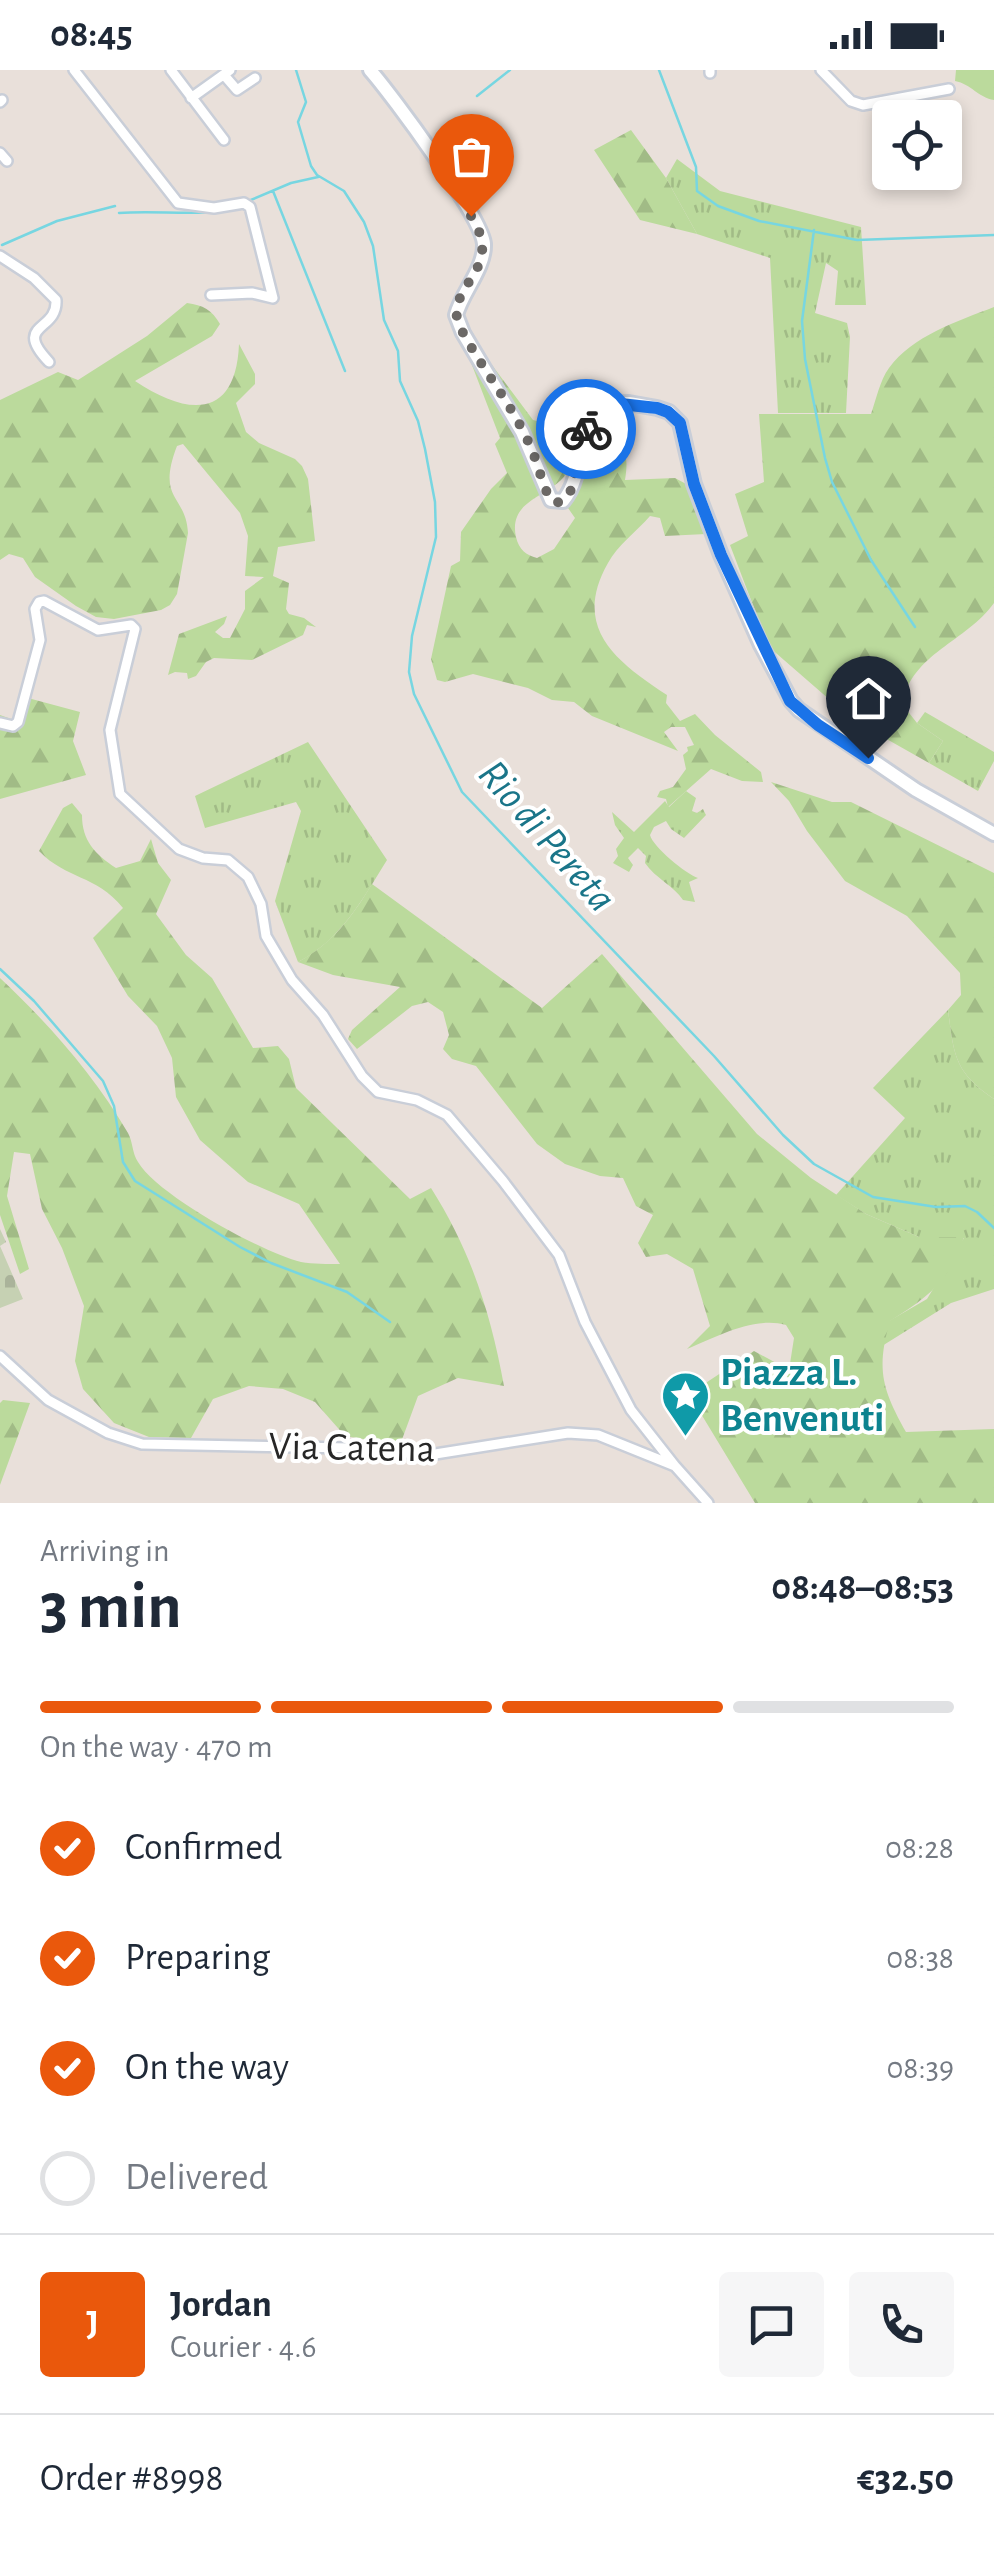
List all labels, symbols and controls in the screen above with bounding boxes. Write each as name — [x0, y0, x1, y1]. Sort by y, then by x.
text: 08:45 — [50, 16, 133, 54]
map controls — [872, 100, 962, 190]
button: locate — [872, 100, 962, 190]
pin — [429, 114, 514, 217]
icon: bag — [444, 129, 499, 184]
courier — [536, 379, 636, 479]
icon: bike — [559, 402, 614, 457]
pin — [826, 656, 911, 759]
icon: home — [841, 671, 896, 726]
water label: Rio di Pereta — [470, 752, 624, 920]
place label: Piazza L. Benvenuti — [720, 1353, 885, 1439]
place icon: Piazza L. Benvenuti — [659, 1370, 711, 1438]
street label: Via Catena — [268, 1427, 436, 1469]
text: Arriving in — [40, 1535, 169, 1567]
text: 08:48–08:53 — [771, 1569, 954, 1607]
text: 3 min — [40, 1575, 182, 1640]
text: On the way · 470 m — [40, 1731, 272, 1763]
icon: check — [40, 1821, 95, 1876]
text: Confirmed — [125, 1829, 282, 1867]
text: 08:28 — [885, 1832, 954, 1864]
icon: check — [40, 1931, 95, 1986]
text: Preparing — [125, 1939, 270, 1977]
text: 08:38 — [886, 1942, 954, 1974]
icon: check — [40, 2041, 95, 2096]
text: On the way — [125, 2049, 289, 2087]
text: 08:39 — [886, 2052, 954, 2084]
text: Delivered — [125, 2159, 268, 2197]
button: chat — [719, 2272, 824, 2377]
button: phone — [849, 2272, 954, 2377]
text: Jordan — [170, 2286, 272, 2324]
text: J — [86, 2305, 99, 2343]
text: Courier · 4.6 — [170, 2331, 317, 2363]
text: Order #8998 — [40, 2460, 223, 2498]
text: €32.50 — [857, 2460, 954, 2498]

